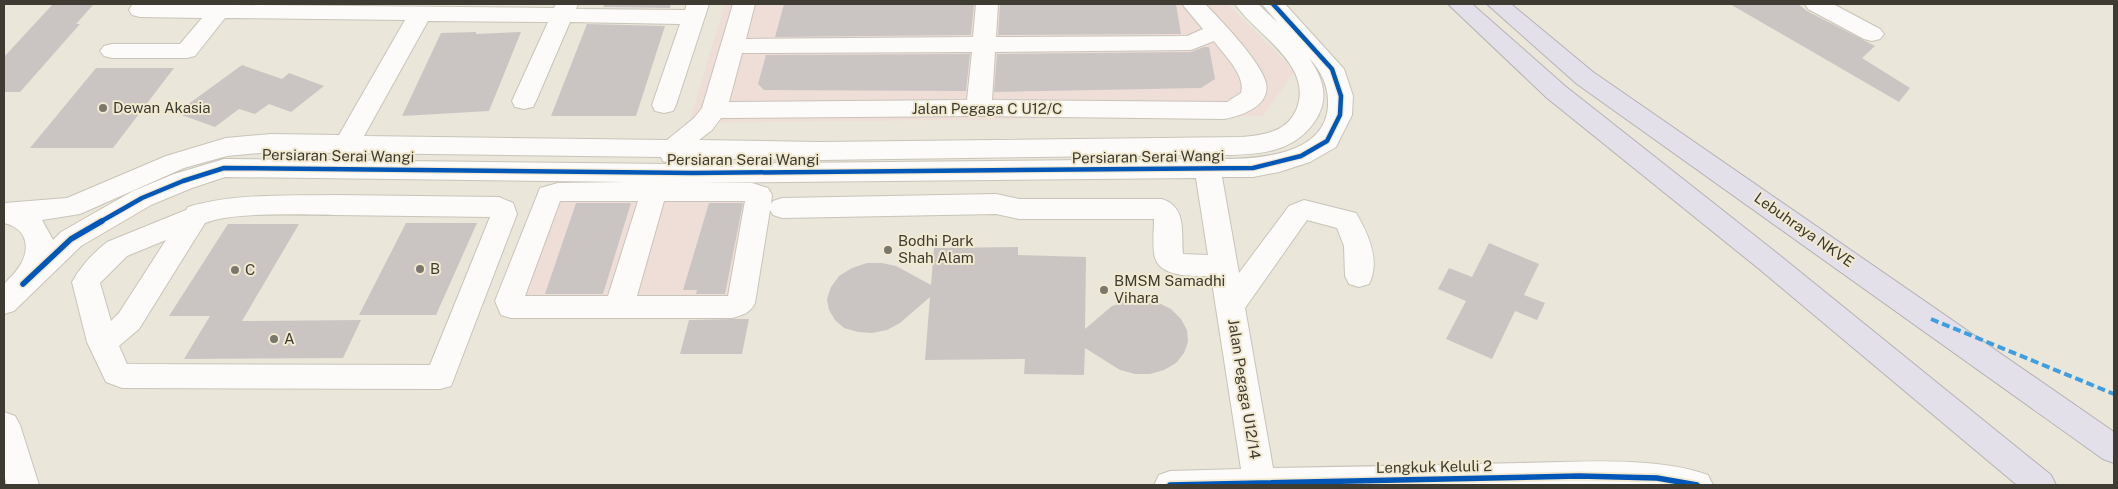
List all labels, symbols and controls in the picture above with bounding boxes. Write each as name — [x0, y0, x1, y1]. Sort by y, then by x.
place label: Dewan Akasia — [113, 99, 211, 116]
street label: Jalan Pegaga C U12/C — [912, 100, 1062, 117]
marker: Dewan Akasia — [97, 102, 109, 114]
street label: Persiaran Serai Wangi — [262, 146, 414, 165]
street label: Persiaran Serai Wangi — [1072, 147, 1224, 166]
street label: Persiaran Serai Wangi — [667, 151, 819, 168]
street label: Lebuhraya NKVE — [1751, 189, 1857, 270]
place label: Bodhi Park Shah Alam — [898, 232, 974, 266]
marker: Bodhi Park Shah Alam — [882, 244, 894, 256]
place label: B — [430, 260, 440, 277]
place label: C — [245, 261, 255, 278]
marker: B — [414, 263, 426, 275]
marker: C — [229, 264, 241, 276]
place label: BMSM Samadhi Vihara — [1114, 272, 1225, 306]
marker: BMSM Samadhi Vihara — [1098, 284, 1110, 296]
street label: Jalan Pegaga U12/14 — [1225, 318, 1264, 460]
place label: A — [284, 330, 295, 347]
marker: A — [268, 333, 280, 345]
street label: Lengkuk Keluli 2 — [1376, 457, 1492, 476]

